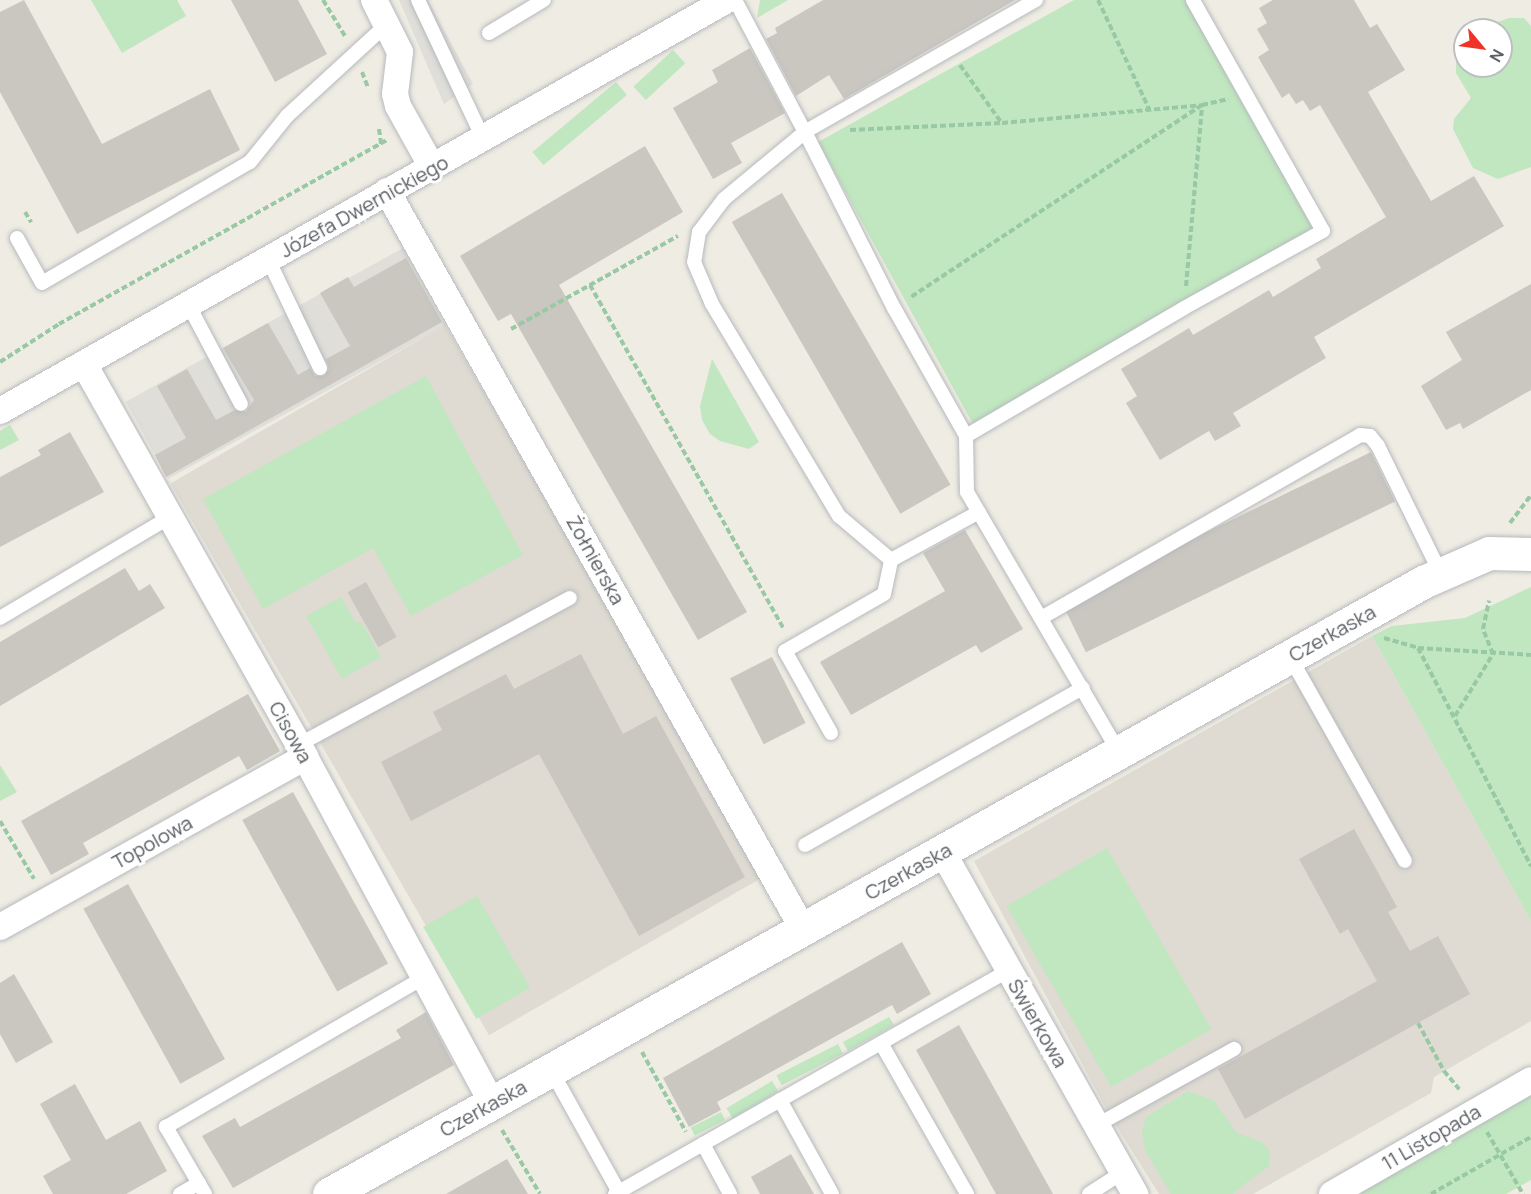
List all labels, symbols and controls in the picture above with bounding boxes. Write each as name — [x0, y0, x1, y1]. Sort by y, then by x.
north arrow — [1453, 18, 1513, 78]
text: N — [1485, 45, 1509, 66]
street label: Józefa Dwernickiego — [276, 150, 452, 262]
street label: Żołnierska — [562, 511, 630, 609]
street label: Czerkaska — [1284, 599, 1380, 667]
street label: Cisowa — [264, 697, 318, 767]
street label: Topolowa — [108, 810, 196, 874]
street label: Czerkaska — [860, 837, 956, 905]
street label: Świerkowa — [1003, 974, 1073, 1072]
street label: Czerkaska — [435, 1074, 531, 1142]
street label: 11 Listopada — [1377, 1099, 1485, 1175]

